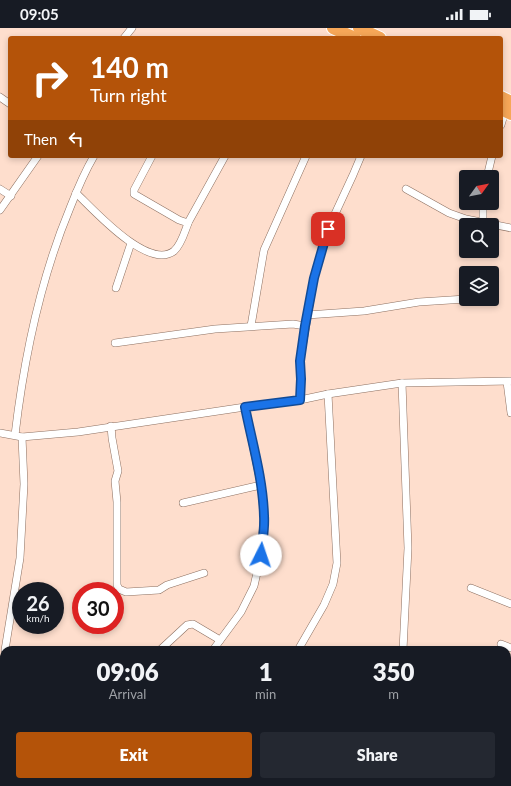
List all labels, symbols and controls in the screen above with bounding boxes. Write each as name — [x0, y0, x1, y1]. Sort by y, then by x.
text: 09:05 — [20, 5, 59, 23]
text: 140 m — [90, 50, 169, 84]
icon: right — [24, 52, 76, 104]
text: Turn right — [90, 84, 167, 106]
icon: left — [65, 128, 87, 150]
text: Then — [24, 130, 57, 148]
north arrow — [459, 170, 499, 210]
map controls — [459, 170, 499, 306]
pin — [311, 212, 345, 246]
icon: arrive — [317, 218, 339, 240]
button: search — [459, 218, 499, 258]
button: layers — [459, 266, 499, 306]
position arrow — [240, 534, 282, 576]
speed limit sign: 30 — [72, 582, 124, 634]
text: 26 — [26, 591, 50, 615]
text: km/h — [26, 612, 50, 624]
text: 09:06 — [97, 657, 159, 686]
text: 1 — [259, 657, 273, 686]
text: 350 — [373, 657, 414, 686]
text: Arrival — [109, 686, 146, 702]
text: min — [255, 686, 276, 702]
text: m — [388, 686, 399, 702]
button: Exit — [16, 732, 252, 778]
button: Share — [260, 732, 495, 778]

